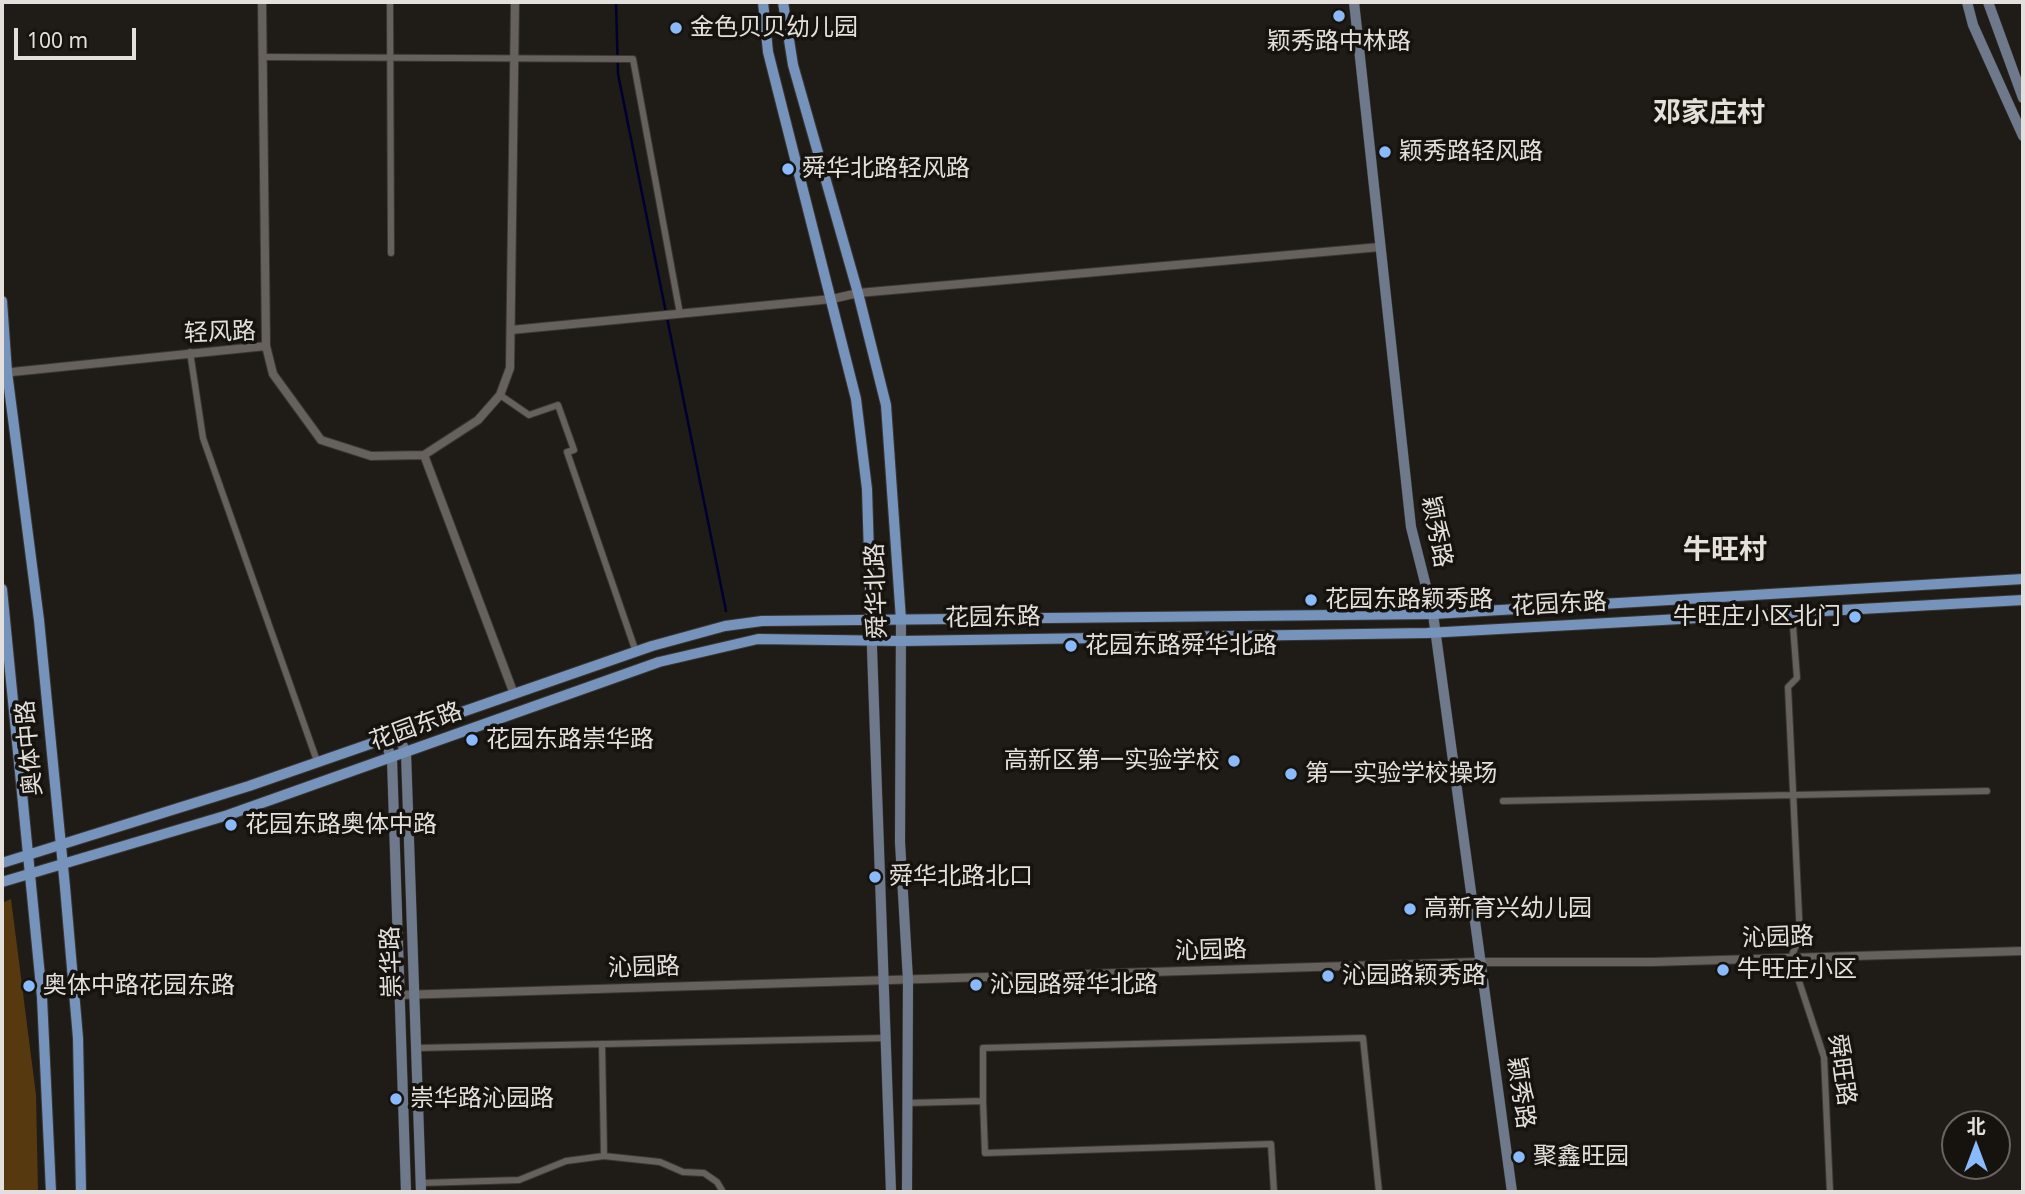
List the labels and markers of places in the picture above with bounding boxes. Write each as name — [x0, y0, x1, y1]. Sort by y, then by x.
marker: 颖秀路中林路 — [1331, 8, 1347, 24]
place label: 金色贝贝幼儿园 — [690, 14, 858, 42]
marker: 金色贝贝幼儿园 — [668, 20, 684, 36]
place label: 颖秀路中林路 — [1267, 28, 1411, 56]
place label: 颖秀路轻风路 — [1399, 138, 1543, 166]
marker: 颖秀路轻风路 — [1377, 144, 1393, 160]
place label: 舜华北路轻风路 — [802, 155, 970, 183]
marker: 舜华北路轻风路 — [780, 161, 796, 177]
place label: 花园东路颖秀路 — [1325, 586, 1493, 614]
marker: 花园东路颖秀路 — [1303, 592, 1319, 608]
place label: 牛旺庄小区北门 — [1673, 603, 1841, 631]
marker: 牛旺庄小区北门 — [1847, 609, 1863, 625]
place label: 花园东路舜华北路 — [1085, 632, 1277, 660]
marker: 花园东路舜华北路 — [1063, 638, 1079, 654]
place label: 花园东路崇华路 — [486, 726, 654, 754]
marker: 花园东路崇华路 — [464, 732, 480, 748]
place label: 高新区第一实验学校 — [1004, 747, 1220, 775]
marker: 高新区第一实验学校 — [1226, 753, 1242, 769]
place label: 第一实验学校操场 — [1305, 760, 1497, 788]
marker: 第一实验学校操场 — [1283, 766, 1299, 782]
place label: 花园东路奥体中路 — [245, 811, 437, 839]
marker: 花园东路奥体中路 — [223, 817, 239, 833]
place label: 舜华北路北口 — [889, 863, 1033, 891]
marker: 舜华北路北口 — [867, 869, 883, 885]
place label: 高新育兴幼儿园 — [1424, 895, 1592, 923]
marker: 高新育兴幼儿园 — [1402, 901, 1418, 917]
place label: 牛旺庄小区 — [1737, 956, 1857, 984]
place label: 沁园路颖秀路 — [1342, 962, 1486, 990]
marker: 牛旺庄小区 — [1715, 962, 1731, 978]
marker: 沁园路颖秀路 — [1320, 968, 1336, 984]
place label: 沁园路舜华北路 — [990, 971, 1158, 999]
place label: 奥体中路花园东路 — [43, 972, 235, 1000]
marker: 沁园路舜华北路 — [968, 977, 984, 993]
marker: 奥体中路花园东路 — [21, 978, 37, 994]
place label: 崇华路沁园路 — [410, 1085, 554, 1113]
marker: 崇华路沁园路 — [388, 1091, 404, 1107]
place label: 聚鑫旺园 — [1533, 1143, 1629, 1171]
marker: 聚鑫旺园 — [1511, 1149, 1527, 1165]

